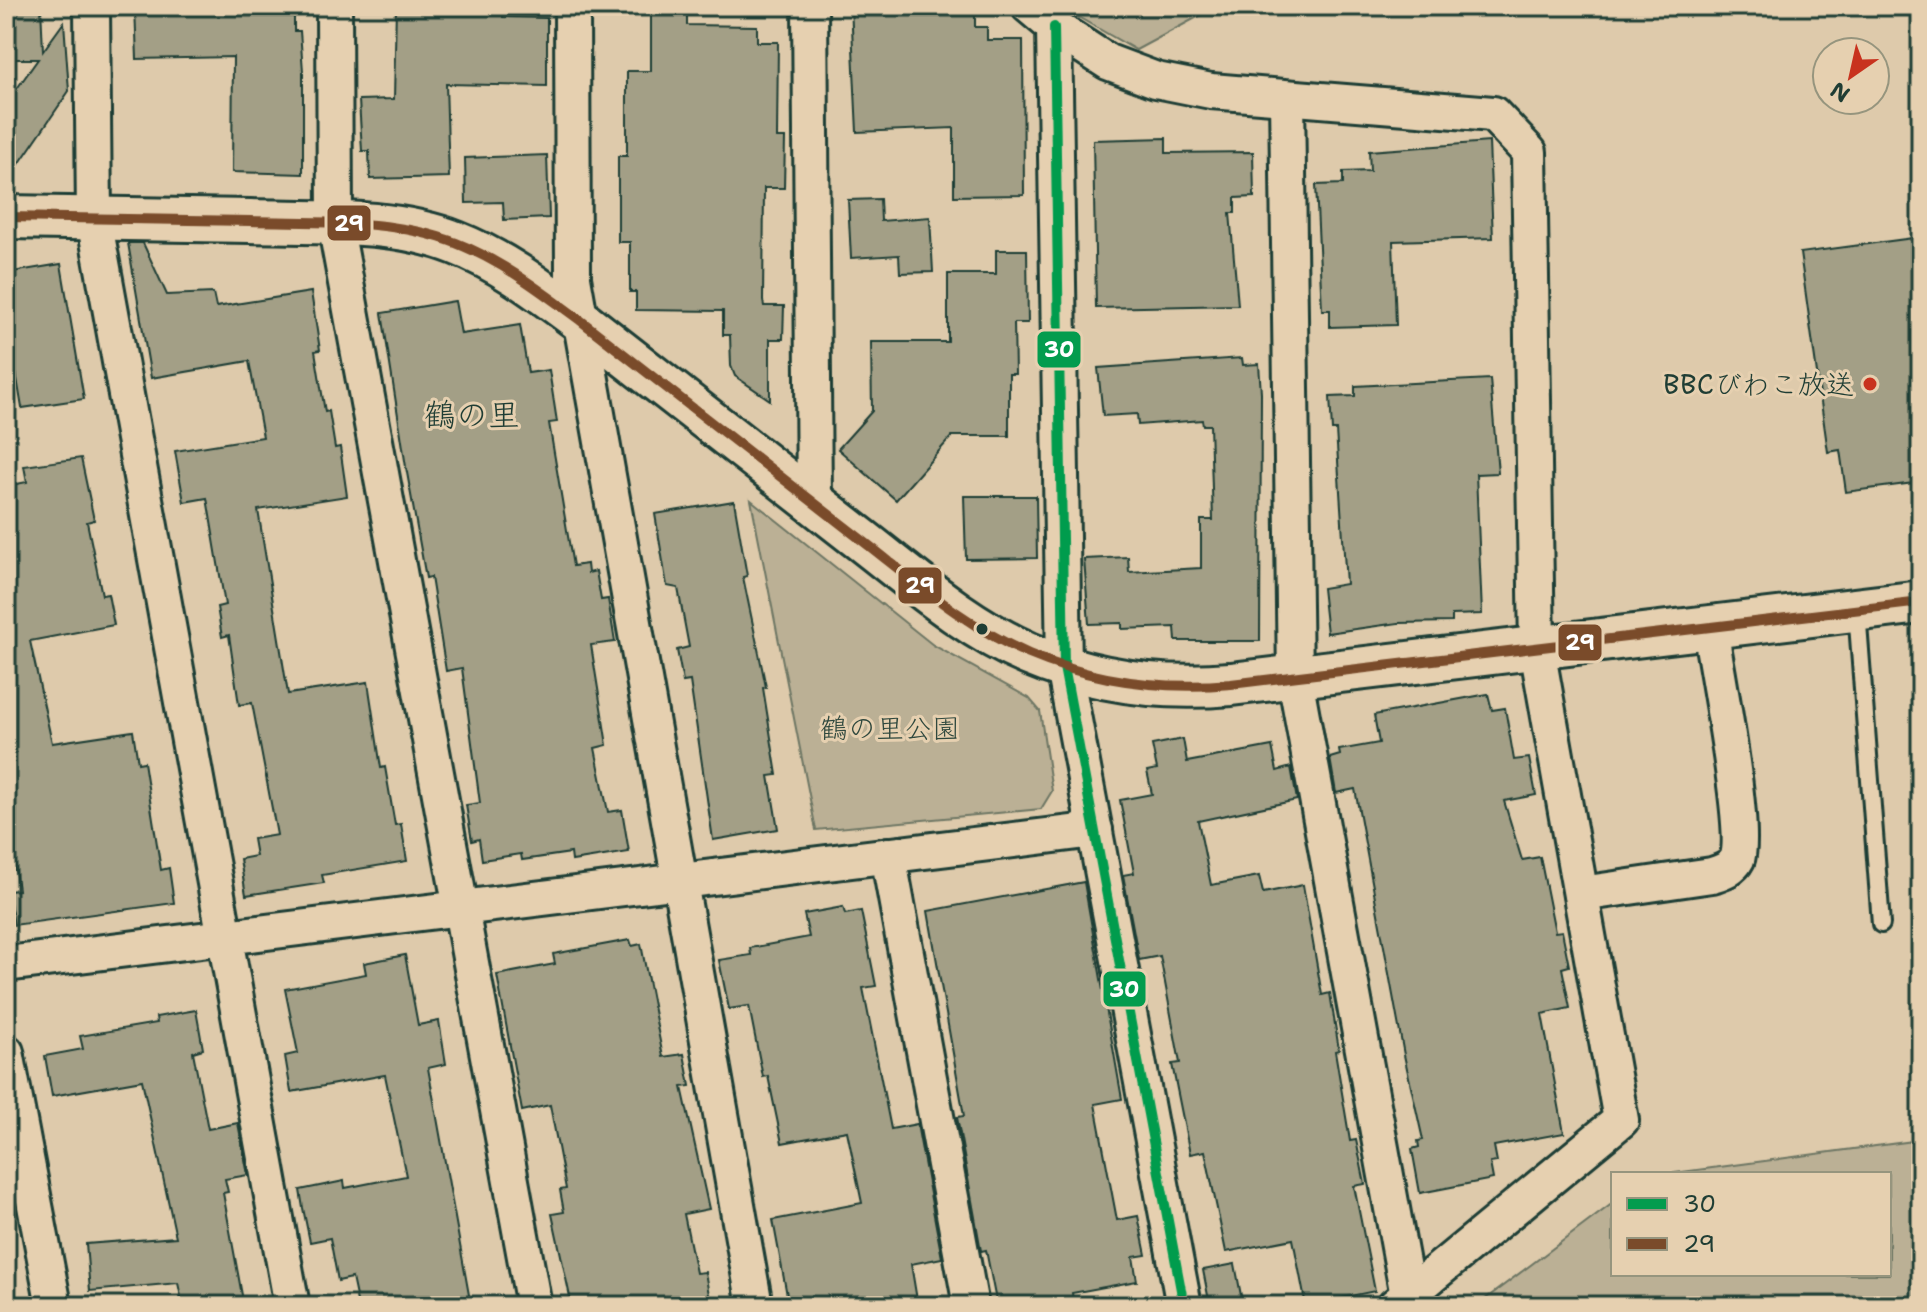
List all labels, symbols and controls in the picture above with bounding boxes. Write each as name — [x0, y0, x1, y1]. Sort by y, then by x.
north arrow — [1811, 36, 1891, 116]
text: N — [1825, 75, 1855, 109]
line badge: 29 — [326, 204, 372, 242]
text: 29 — [334, 209, 364, 238]
line badge: 30 — [1036, 330, 1082, 369]
text: 30 — [1044, 335, 1074, 364]
place label: BBCびわこ放送 — [1663, 365, 1854, 403]
marker: BBCびわこ放送 — [1861, 375, 1879, 393]
district label: 鶴の里 — [424, 393, 520, 436]
line badge: 29 — [897, 566, 943, 605]
text: 29 — [905, 571, 935, 600]
unlabelled marker — [974, 621, 990, 637]
line badge: 29 — [1557, 623, 1603, 662]
text: 29 — [1565, 628, 1595, 657]
park label: 鶴の里公園 — [820, 709, 960, 747]
line badge: 30 — [1102, 970, 1147, 1008]
text: 30 — [1109, 975, 1139, 1004]
legend — [1611, 1172, 1891, 1276]
text: 30 — [1683, 1188, 1716, 1220]
text: 29 — [1683, 1228, 1715, 1260]

